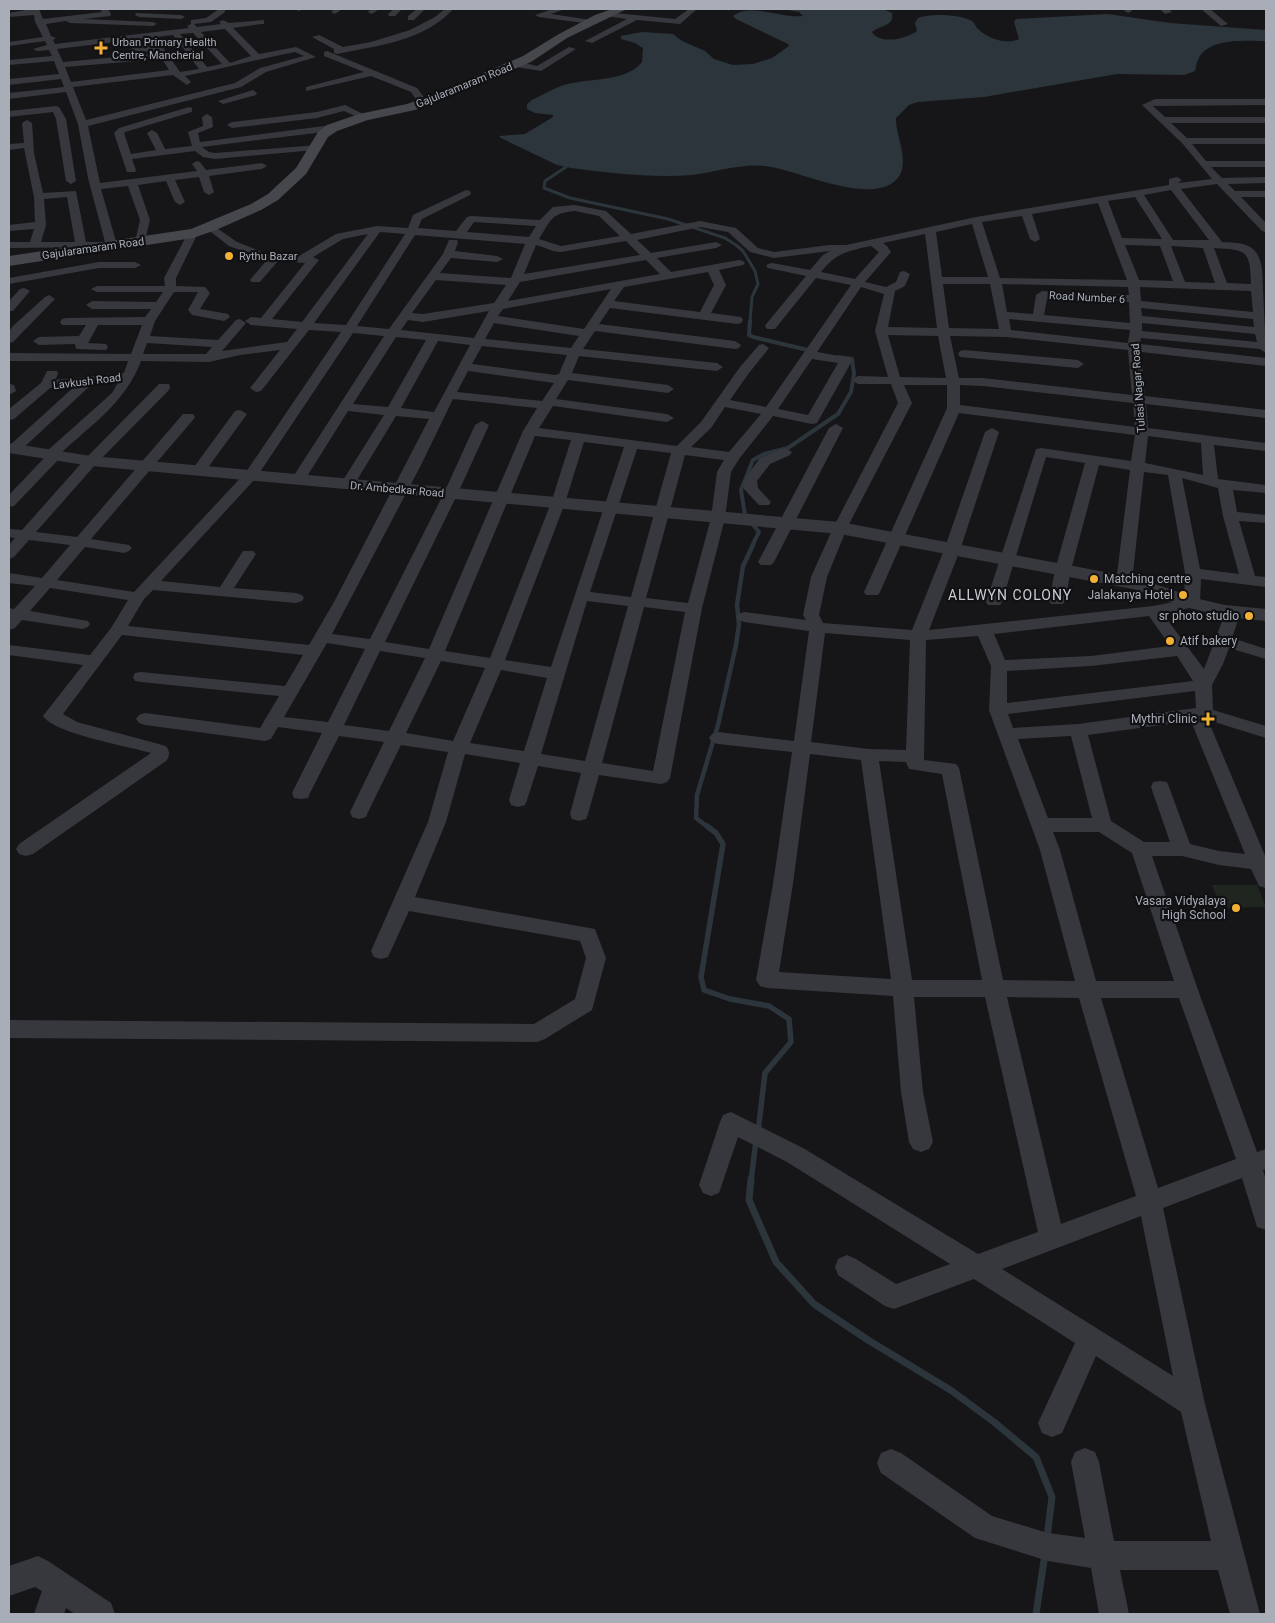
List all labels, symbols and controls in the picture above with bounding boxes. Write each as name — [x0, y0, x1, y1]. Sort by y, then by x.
place label: Urban Primary Health Centre, Mancherial — [112, 36, 217, 62]
marker: Urban Primary Health Centre, Mancherial — [94, 41, 108, 55]
street label: Gajularamaram Road — [414, 60, 514, 111]
street label: Gajularamaram Road — [41, 235, 145, 262]
marker: Rythu Bazar — [223, 250, 235, 262]
place label: Rythu Bazar — [239, 250, 298, 263]
street label: Road Number 6 — [1049, 289, 1125, 306]
street label: Tulasi Nagar Road — [1129, 343, 1148, 433]
street label: Lavkush Road — [52, 371, 122, 392]
street label: Dr. Ambedkar Road — [349, 479, 444, 500]
place label: Matching centre — [1104, 572, 1191, 586]
marker: Matching centre — [1088, 573, 1100, 585]
district label: ALLWYN COLONY — [948, 587, 1072, 603]
place label: Jalakanya Hotel — [1087, 588, 1173, 602]
marker: Jalakanya Hotel — [1177, 589, 1189, 601]
place label: sr photo studio — [1159, 609, 1239, 623]
marker: sr photo studio — [1243, 610, 1255, 622]
place label: Atif bakery — [1180, 634, 1237, 648]
marker: Atif bakery — [1164, 635, 1176, 647]
place label: Mythri Clinic — [1131, 712, 1197, 726]
marker: Mythri Clinic — [1201, 712, 1215, 726]
place label: Vasara Vidyalaya High School — [1135, 894, 1226, 922]
marker: Vasara Vidyalaya High School — [1230, 902, 1242, 914]

